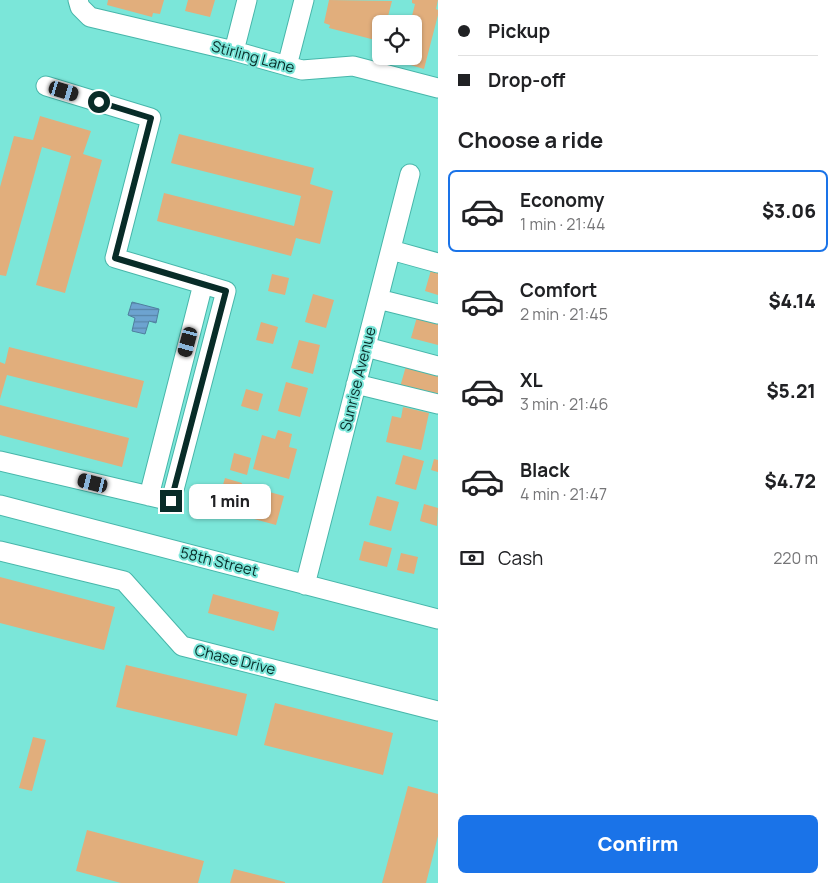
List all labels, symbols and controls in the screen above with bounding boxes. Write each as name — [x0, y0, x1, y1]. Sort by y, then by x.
map controls — [372, 15, 422, 65]
button: locate — [372, 15, 422, 65]
text: Pickup — [488, 18, 550, 44]
street label: Stirling Lane — [209, 35, 297, 78]
text: Drop-off — [488, 67, 565, 93]
car — [47, 79, 80, 103]
route start — [88, 91, 110, 113]
text: Choose a ride — [458, 125, 603, 155]
text: Economy — [520, 187, 604, 213]
icon: car — [460, 189, 505, 234]
text: $3.06 — [762, 198, 816, 224]
text: 1 min · 21:44 — [520, 213, 605, 235]
text: Comfort — [520, 277, 597, 303]
icon: car — [460, 279, 505, 324]
text: $4.14 — [768, 288, 816, 314]
text: 2 min · 21:45 — [520, 303, 608, 325]
street label: Sunrise Avenue — [334, 324, 381, 433]
car — [176, 326, 199, 358]
text: XL — [520, 367, 543, 393]
icon: car — [460, 369, 505, 414]
text: $5.21 — [766, 378, 816, 404]
text: 3 min · 21:46 — [520, 393, 608, 415]
text: Black — [520, 457, 569, 483]
icon: car — [460, 459, 505, 504]
text: $4.72 — [765, 468, 816, 494]
car — [76, 472, 109, 494]
text: 4 min · 21:47 — [520, 483, 607, 505]
callout: 1 min — [188, 484, 271, 518]
route end — [160, 490, 182, 512]
text: 1 min — [210, 490, 250, 512]
street label: 58th Street — [178, 542, 260, 581]
icon: cash — [458, 544, 486, 572]
text: Cash — [498, 545, 543, 571]
text: 220 m — [773, 547, 818, 569]
street label: Chase Drive — [192, 639, 278, 680]
button: Confirm — [458, 815, 818, 873]

